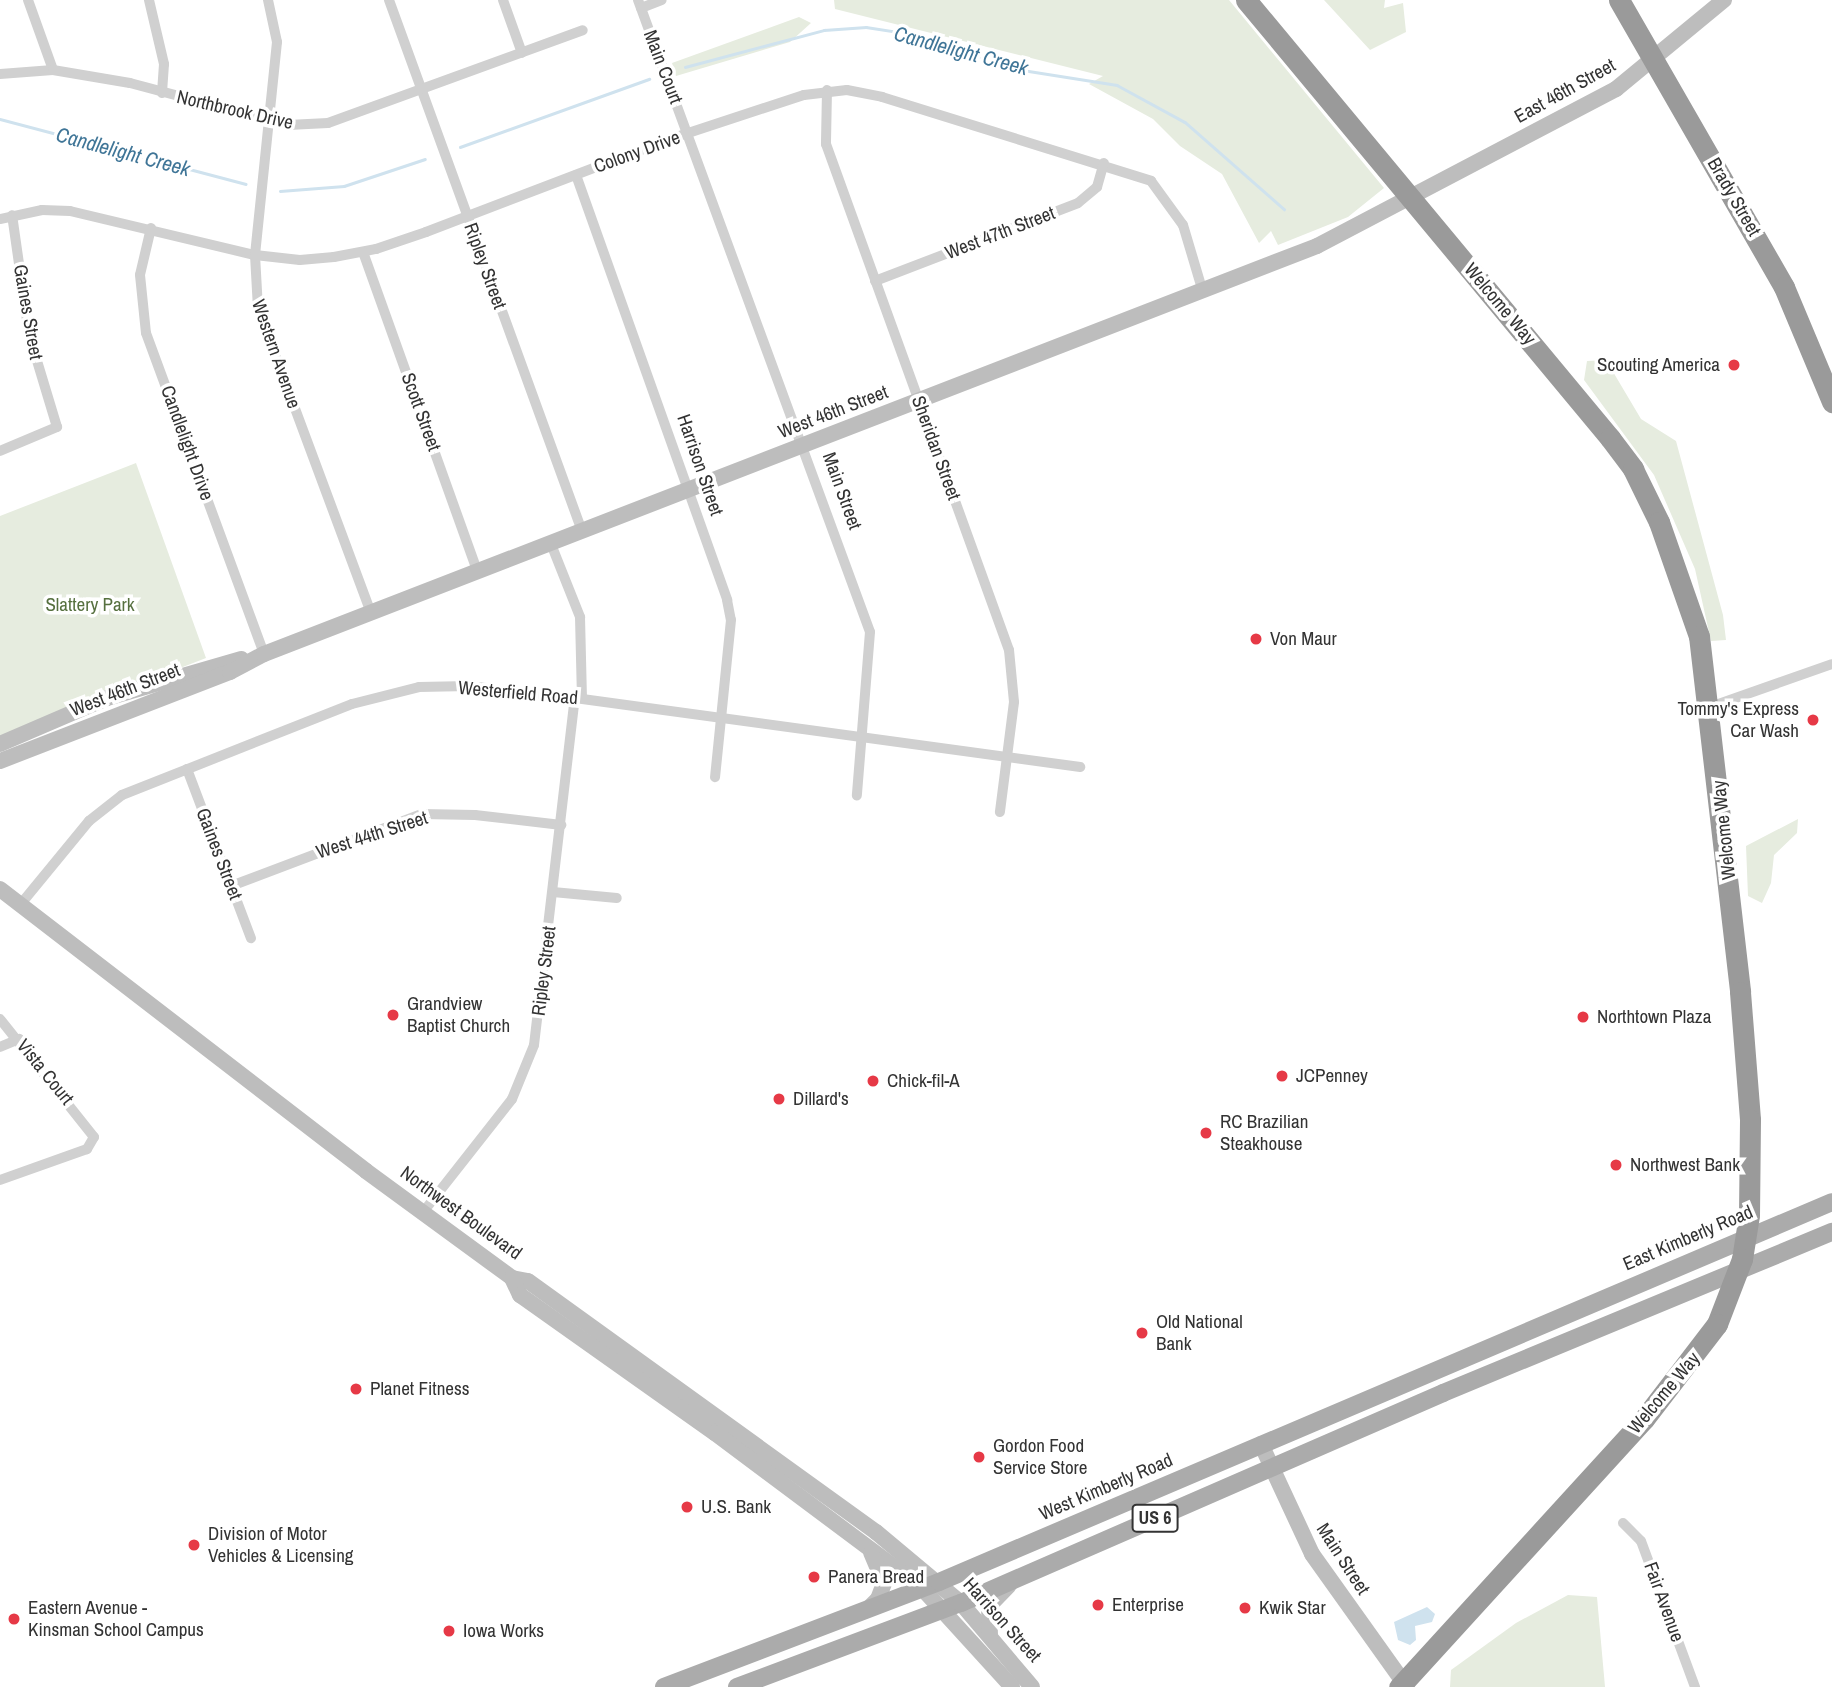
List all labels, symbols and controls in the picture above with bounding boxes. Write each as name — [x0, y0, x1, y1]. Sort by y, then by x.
water label: Candlelight Creek — [891, 21, 1031, 81]
street label: Main Court — [639, 27, 687, 107]
street label: East 46th Street — [1511, 54, 1619, 128]
street label: Northbrook Drive — [175, 86, 295, 134]
water label: Candlelight Creek — [53, 122, 193, 182]
street label: Colony Drive — [591, 126, 683, 178]
street label: Brady Street — [1702, 154, 1766, 240]
street label: West 47th Street — [942, 202, 1058, 264]
street label: Ripley Street — [459, 220, 511, 312]
street label: Welcome Way — [1459, 259, 1541, 349]
street label: Gaines Street — [8, 263, 48, 361]
street label: Western Avenue — [247, 296, 305, 412]
place label: Scouting America — [1596, 354, 1720, 376]
marker: Scouting America — [1726, 357, 1742, 373]
street label: Scott Street — [396, 370, 446, 454]
street label: West 46th Street — [775, 381, 891, 443]
street label: Candlelight Drive — [156, 383, 218, 503]
street label: Sheridan Street — [907, 393, 965, 503]
street label: Harrison Street — [672, 411, 728, 519]
street label: Main Street — [818, 449, 866, 533]
park label: Slattery Park — [45, 594, 135, 616]
place label: Von Maur — [1270, 628, 1337, 650]
marker: Von Maur — [1248, 631, 1264, 647]
street label: West 46th Street — [67, 659, 183, 721]
street label: Westerfield Road — [457, 676, 579, 710]
place label: Tommy's Express Car Wash — [1677, 698, 1799, 742]
marker: Tommy's Express Car Wash — [1805, 712, 1821, 728]
street label: Welcome Way — [1707, 779, 1741, 881]
street label: Gaines Street — [191, 805, 247, 903]
street label: West 44th Street — [313, 806, 431, 864]
street label: Ripley Street — [527, 925, 561, 1017]
place label: Grandview Baptist Church — [407, 993, 510, 1037]
place label: Northtown Plaza — [1597, 1006, 1711, 1028]
marker: Grandview Baptist Church — [385, 1007, 401, 1023]
marker: Northtown Plaza — [1575, 1009, 1591, 1025]
street label: Vista Court — [12, 1035, 78, 1109]
place label: JCPenney — [1296, 1065, 1368, 1087]
marker: JCPenney — [1274, 1068, 1290, 1084]
place label: Chick-fil-A — [887, 1070, 960, 1092]
marker: Chick-fil-A — [865, 1073, 881, 1089]
place label: Dillard's — [793, 1088, 849, 1110]
marker: Dillard's — [771, 1091, 787, 1107]
place label: RC Brazilian Steakhouse — [1220, 1111, 1308, 1155]
marker: RC Brazilian Steakhouse — [1198, 1125, 1214, 1141]
place label: Northwest Bank — [1630, 1154, 1740, 1176]
marker: Northwest Bank — [1608, 1157, 1624, 1173]
street label: Northwest Boulevard — [396, 1161, 526, 1265]
street label: East Kimberly Road — [1620, 1200, 1756, 1276]
place label: Old National Bank — [1156, 1311, 1243, 1355]
marker: Old National Bank — [1134, 1325, 1150, 1341]
street label: Welcome Way — [1623, 1348, 1705, 1438]
place label: Planet Fitness — [370, 1378, 470, 1400]
marker: Planet Fitness — [348, 1381, 364, 1397]
place label: Gordon Food Service Store — [993, 1435, 1087, 1479]
marker: Gordon Food Service Store — [971, 1449, 987, 1465]
street label: West Kimberly Road — [1036, 1449, 1176, 1525]
place label: U.S. Bank — [701, 1496, 771, 1518]
marker: U.S. Bank — [679, 1499, 695, 1515]
road number: US 6 — [1130, 1504, 1180, 1532]
street label: Main Street — [1312, 1519, 1374, 1599]
place label: Division of Motor Vehicles & Licensing — [208, 1523, 354, 1567]
marker: Division of Motor Vehicles & Licensing — [186, 1537, 202, 1553]
street label: Fair Avenue — [1639, 1559, 1689, 1645]
place label: Panera Bread — [828, 1566, 924, 1588]
marker: Panera Bread — [806, 1569, 822, 1585]
street label: Harrison Street — [958, 1573, 1046, 1667]
place label: Enterprise — [1112, 1594, 1184, 1616]
place label: Eastern Avenue - Kinsman School Campus — [28, 1597, 204, 1641]
marker: Enterprise — [1090, 1597, 1106, 1613]
place label: Kwik Star — [1259, 1597, 1326, 1619]
marker: Kwik Star — [1237, 1600, 1253, 1616]
marker: Eastern Avenue - Kinsman School Campus — [6, 1611, 22, 1627]
place label: Iowa Works — [463, 1620, 544, 1642]
marker: Iowa Works — [441, 1623, 457, 1639]

